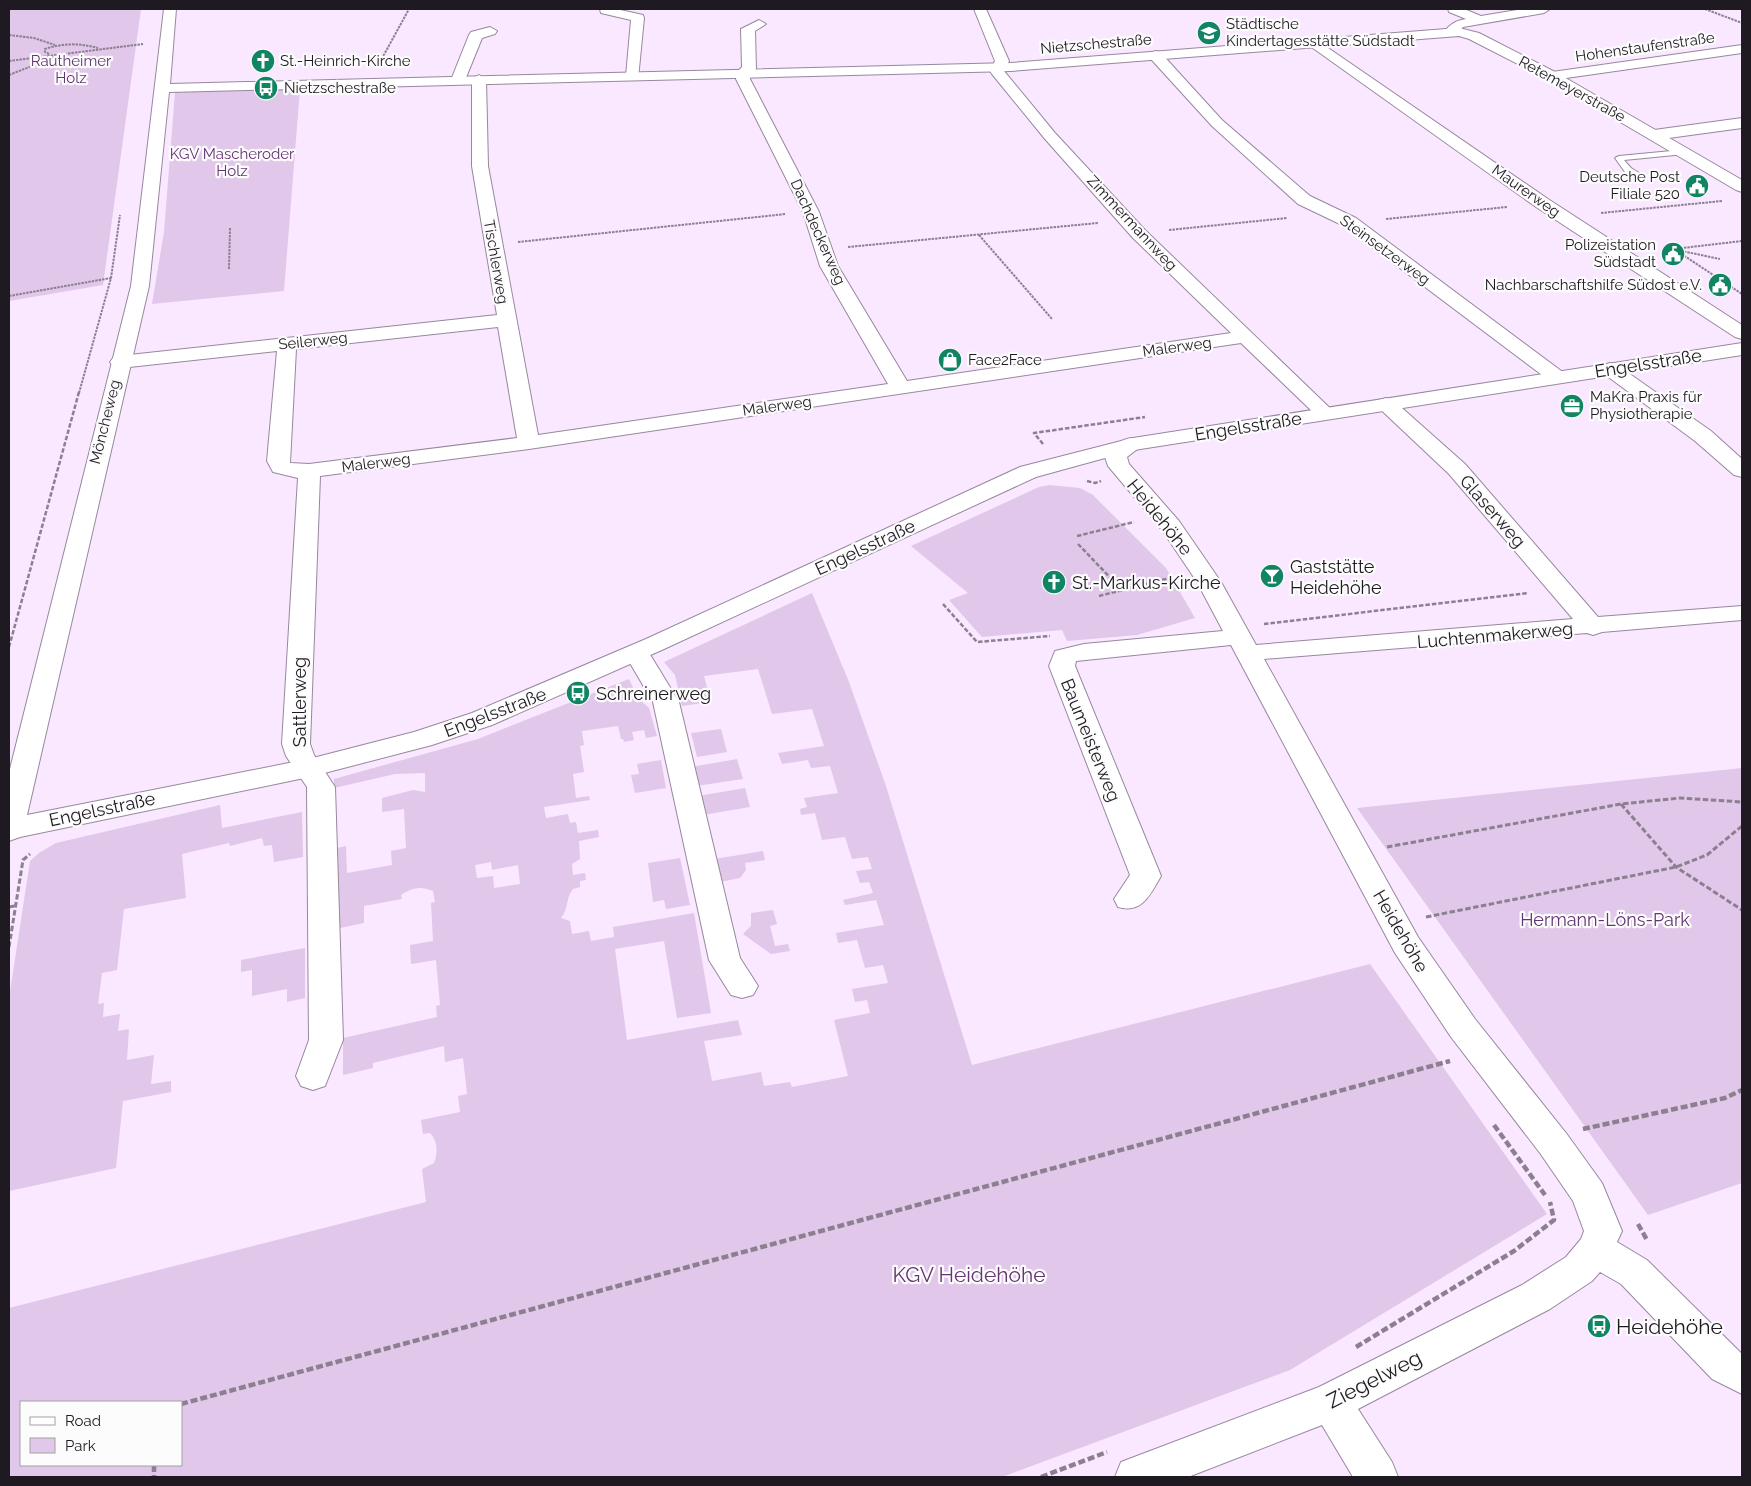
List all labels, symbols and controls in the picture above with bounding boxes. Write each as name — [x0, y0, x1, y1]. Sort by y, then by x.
place label: Städtische Kindertagesstätte Südstadt — [1226, 15, 1415, 50]
school or university icon: Städtische Kindertagesstätte Südstadt — [1196, 20, 1222, 46]
street label: Hohenstaufenstraße — [1574, 28, 1716, 66]
street label: Nietzschestraße — [1040, 30, 1153, 58]
church icon: St.-Heinrich-Kirche — [250, 48, 276, 74]
park label: Rautheimer Holz — [31, 52, 112, 87]
place label: St.-Heinrich-Kirche — [280, 52, 411, 70]
street label: Retemeyerstraße — [1516, 52, 1629, 126]
bus stop icon: Nietzschestraße — [253, 75, 279, 101]
place label: Nietzschestraße — [284, 79, 396, 97]
park label: KGV Mascheroder Holz — [170, 145, 295, 180]
street label: Maurerweg — [1488, 161, 1564, 221]
place label: Deutsche Post Filiale 520 — [1579, 168, 1680, 203]
street label: Zimmermannweg — [1083, 172, 1181, 274]
public building icon: Deutsche Post Filiale 520 — [1684, 173, 1710, 199]
street label: Dachdeckerweg — [787, 176, 849, 288]
street label: Steinsetzerweg — [1336, 211, 1434, 289]
street label: Tischlerweg — [480, 219, 512, 305]
place label: Polizeistation Südstadt — [1565, 236, 1656, 271]
public building icon: Polizeistation Südstadt — [1660, 241, 1686, 267]
public building icon: Nachbarschaftshilfe Südost e.V. — [1707, 272, 1733, 298]
place label: Nachbarschaftshilfe Südost e.V. — [1485, 276, 1702, 294]
street label: Seilerweg — [278, 328, 348, 354]
street label: Malerweg — [1141, 333, 1213, 361]
street label: Engelsstraße — [1593, 344, 1703, 382]
shop icon: Face2Face — [937, 347, 963, 373]
place label: Face2Face — [968, 351, 1042, 369]
street label: Möncheweg — [86, 378, 124, 466]
place label: MaKra Praxis für Physiotherapie — [1590, 388, 1703, 423]
street label: Malerweg — [741, 392, 813, 420]
office icon: MaKra Praxis für Physiotherapie — [1559, 393, 1585, 419]
street label: Engelsstraße — [1193, 407, 1303, 445]
street label: Malerweg — [340, 450, 412, 476]
street label: Glaserweg — [1456, 470, 1530, 552]
street label: Heidehöhe — [1123, 475, 1197, 560]
street label: Engelsstraße — [812, 514, 919, 579]
place label: Gaststätte Heidehöhe — [1290, 556, 1382, 598]
bar icon: Gaststätte Heidehöhe — [1259, 563, 1285, 589]
church icon: St.-Markus-Kirche — [1041, 569, 1067, 595]
place label: St.-Markus-Kirche — [1072, 572, 1221, 593]
street label: Luchtenmakerweg — [1416, 618, 1574, 652]
street label: Sattlerweg — [289, 657, 310, 747]
street label: Baumeisterweg — [1057, 675, 1125, 805]
bus stop icon: Schreinerweg — [565, 680, 591, 706]
street label: Engelsstraße — [441, 683, 550, 741]
place label: Schreinerweg — [596, 683, 711, 704]
street label: Engelsstraße — [47, 787, 157, 830]
street label: Heidehöhe — [1369, 886, 1433, 976]
park label: Hermann-Löns-Park — [1520, 909, 1690, 930]
park label: KGV Heidehöhe — [892, 1262, 1046, 1287]
bus stop icon: Heidehöhe — [1586, 1313, 1612, 1339]
place label: Heidehöhe — [1616, 1314, 1723, 1339]
street label: Ziegelweg — [1323, 1345, 1425, 1413]
legend — [20, 1401, 182, 1466]
text: Road — [65, 1412, 101, 1430]
text: Park — [65, 1437, 96, 1455]

